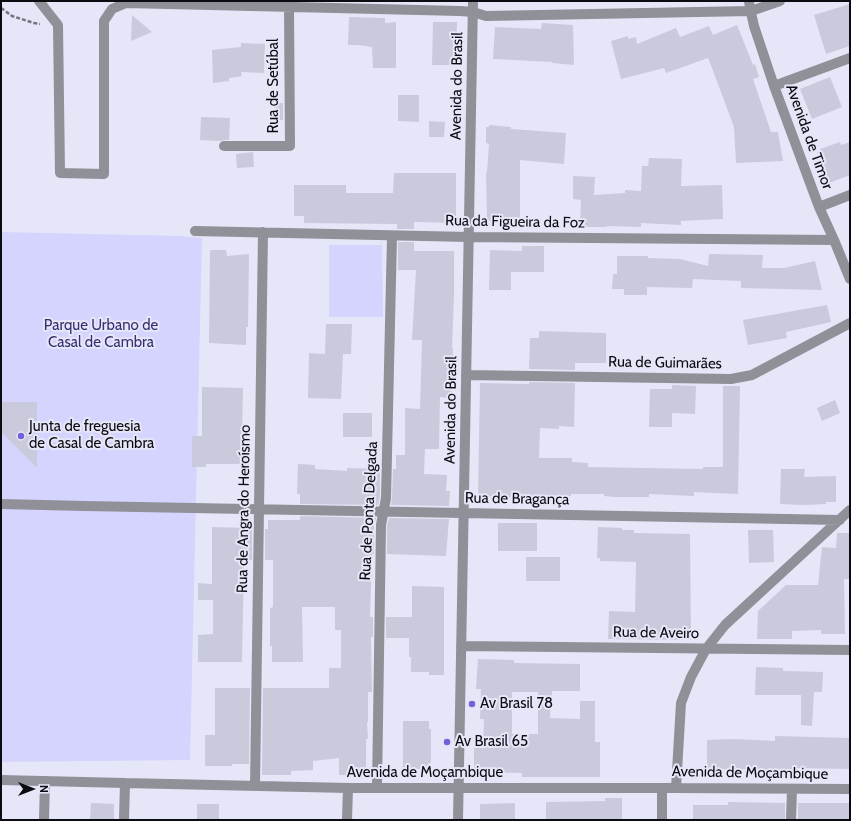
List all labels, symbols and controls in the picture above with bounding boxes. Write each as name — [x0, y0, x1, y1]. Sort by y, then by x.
street label: Avenida do Brasil — [447, 32, 467, 140]
street label: Rua de Setúbal — [265, 38, 283, 134]
street label: Avenida de Timor — [782, 82, 836, 192]
street label: Rua da Figueira da Foz — [445, 212, 585, 232]
park label: Parque Urbano de Casal de Cambra — [44, 317, 158, 352]
street label: Rua de Guimarães — [608, 353, 722, 373]
street label: Avenida do Brasil — [441, 356, 461, 464]
place label: Junta de freguesia de Casal de Cambra — [29, 418, 154, 453]
street label: Rua de Angra do Heroísmo — [234, 425, 254, 593]
marker: Junta de freguesia de Casal de Cambra — [16, 431, 26, 441]
street label: Rua de Ponta Delgada — [356, 441, 382, 581]
street label: Rua de Bragança — [465, 489, 569, 509]
street label: Rua de Aveiro — [613, 623, 699, 643]
place label: Av Brasil 78 — [480, 695, 553, 713]
marker: Av Brasil 78 — [467, 699, 477, 709]
place label: Av Brasil 65 — [455, 733, 528, 751]
marker: Av Brasil 65 — [442, 737, 452, 747]
street label: Avenida de Moçambique — [672, 763, 828, 783]
street label: Avenida de Moçambique — [347, 764, 503, 782]
north arrow — [12, 769, 52, 809]
text: N — [37, 785, 51, 793]

